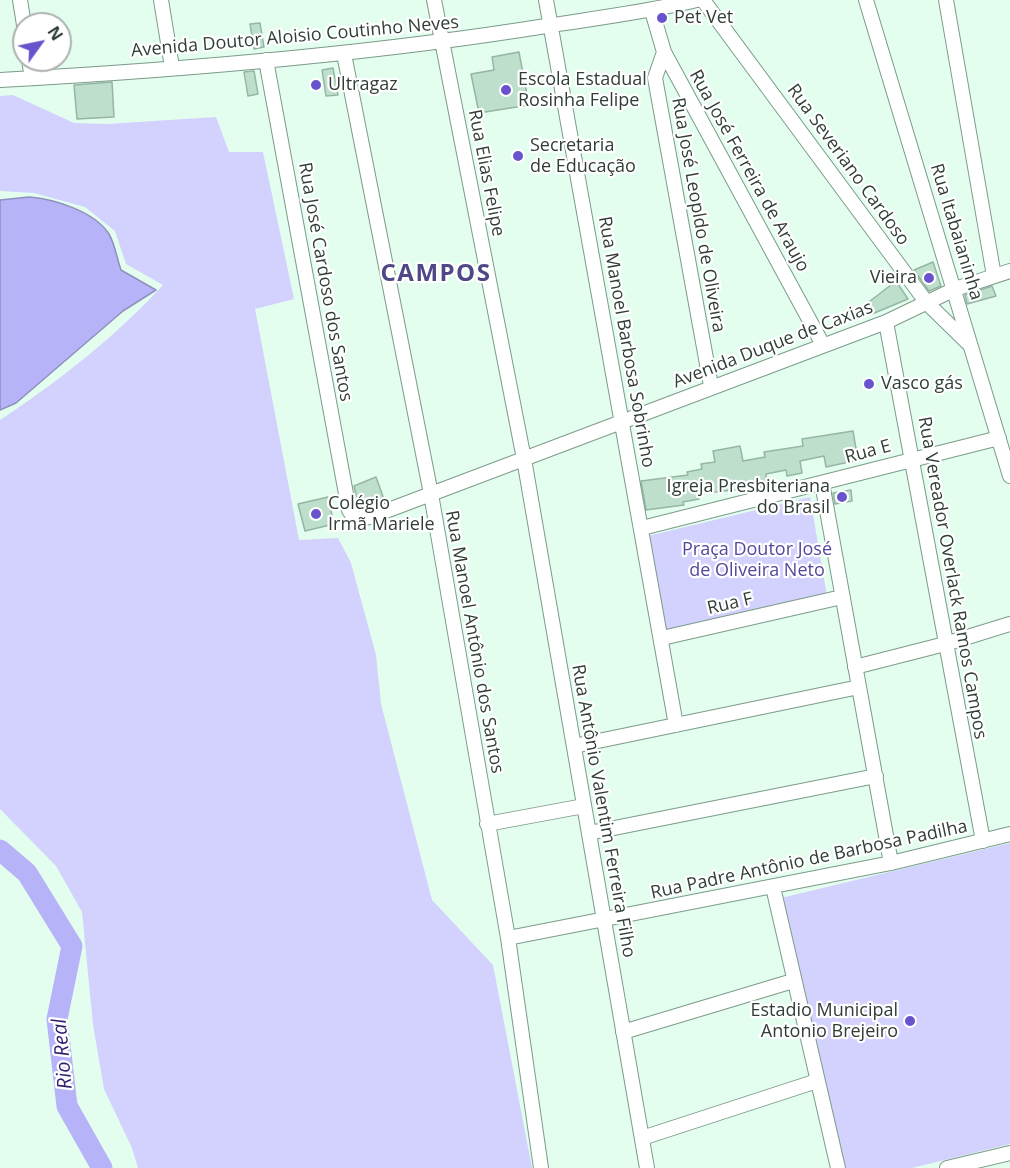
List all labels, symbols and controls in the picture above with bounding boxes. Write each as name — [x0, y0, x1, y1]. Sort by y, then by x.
place label: Pet Vet — [674, 7, 733, 29]
marker: Pet Vet — [655, 11, 669, 25]
north arrow — [12, 12, 72, 72]
street label: Avenida Doutor Aloisio Coutinho Neves — [130, 12, 460, 62]
text: N — [43, 22, 68, 45]
street label: Rua José Ferreira de Araujo — [684, 66, 814, 276]
place label: Escola Estadual Rosinha Felipe — [518, 69, 647, 112]
place label: Ultragaz — [328, 74, 398, 96]
marker: Ultragaz — [309, 78, 323, 92]
street label: Rua Severiano Cardoso — [782, 80, 914, 250]
marker: Escola Estadual Rosinha Felipe — [499, 83, 513, 97]
street label: Rua José Leopldo de Oliveira — [667, 96, 729, 334]
street label: Rua Elias Felipe — [463, 108, 509, 238]
place label: Secretaria de Educação — [530, 135, 636, 178]
marker: Secretaria de Educação — [511, 149, 525, 163]
street label: Rua José Cardoso dos Santos — [293, 161, 357, 403]
street label: Rua Itabaianinha — [925, 161, 987, 303]
street label: Rua Manoel Barbosa Sobrinho — [593, 215, 659, 469]
district label: CAMPOS — [381, 260, 491, 288]
place label: Vieira — [870, 267, 917, 289]
marker: Vieira — [922, 271, 936, 285]
street label: Avenida Duque de Caxias — [670, 297, 876, 393]
place label: Vasco gás — [881, 373, 963, 395]
marker: Vasco gás — [862, 377, 876, 391]
street label: Rua Vereador Overlack Ramos Campos — [913, 415, 991, 741]
street label: Rua E — [843, 436, 893, 468]
place label: Igreja Presbiteriana do Brasil — [667, 476, 830, 518]
marker: Igreja Presbiteriana do Brasil — [835, 490, 849, 504]
place label: Colégio Irmã Mariele — [328, 493, 435, 536]
marker: Colégio Irmã Mariele — [309, 507, 323, 521]
street label: Rua Manoel Antônio dos Santos — [440, 509, 508, 775]
park label: Praça Doutor José de Oliveira Neto — [682, 539, 832, 582]
street label: Rua F — [705, 588, 755, 620]
street label: Rua Antônio Valentim Ferreira Filho — [567, 663, 639, 959]
street label: Rua Padre Antônio de Barbosa Padilha — [649, 816, 969, 904]
place label: Estadio Municipal Antonio Brejeiro — [750, 1000, 898, 1042]
marker: Estadio Municipal Antonio Brejeiro — [903, 1014, 917, 1028]
water label: Rio Real — [48, 1018, 78, 1090]

